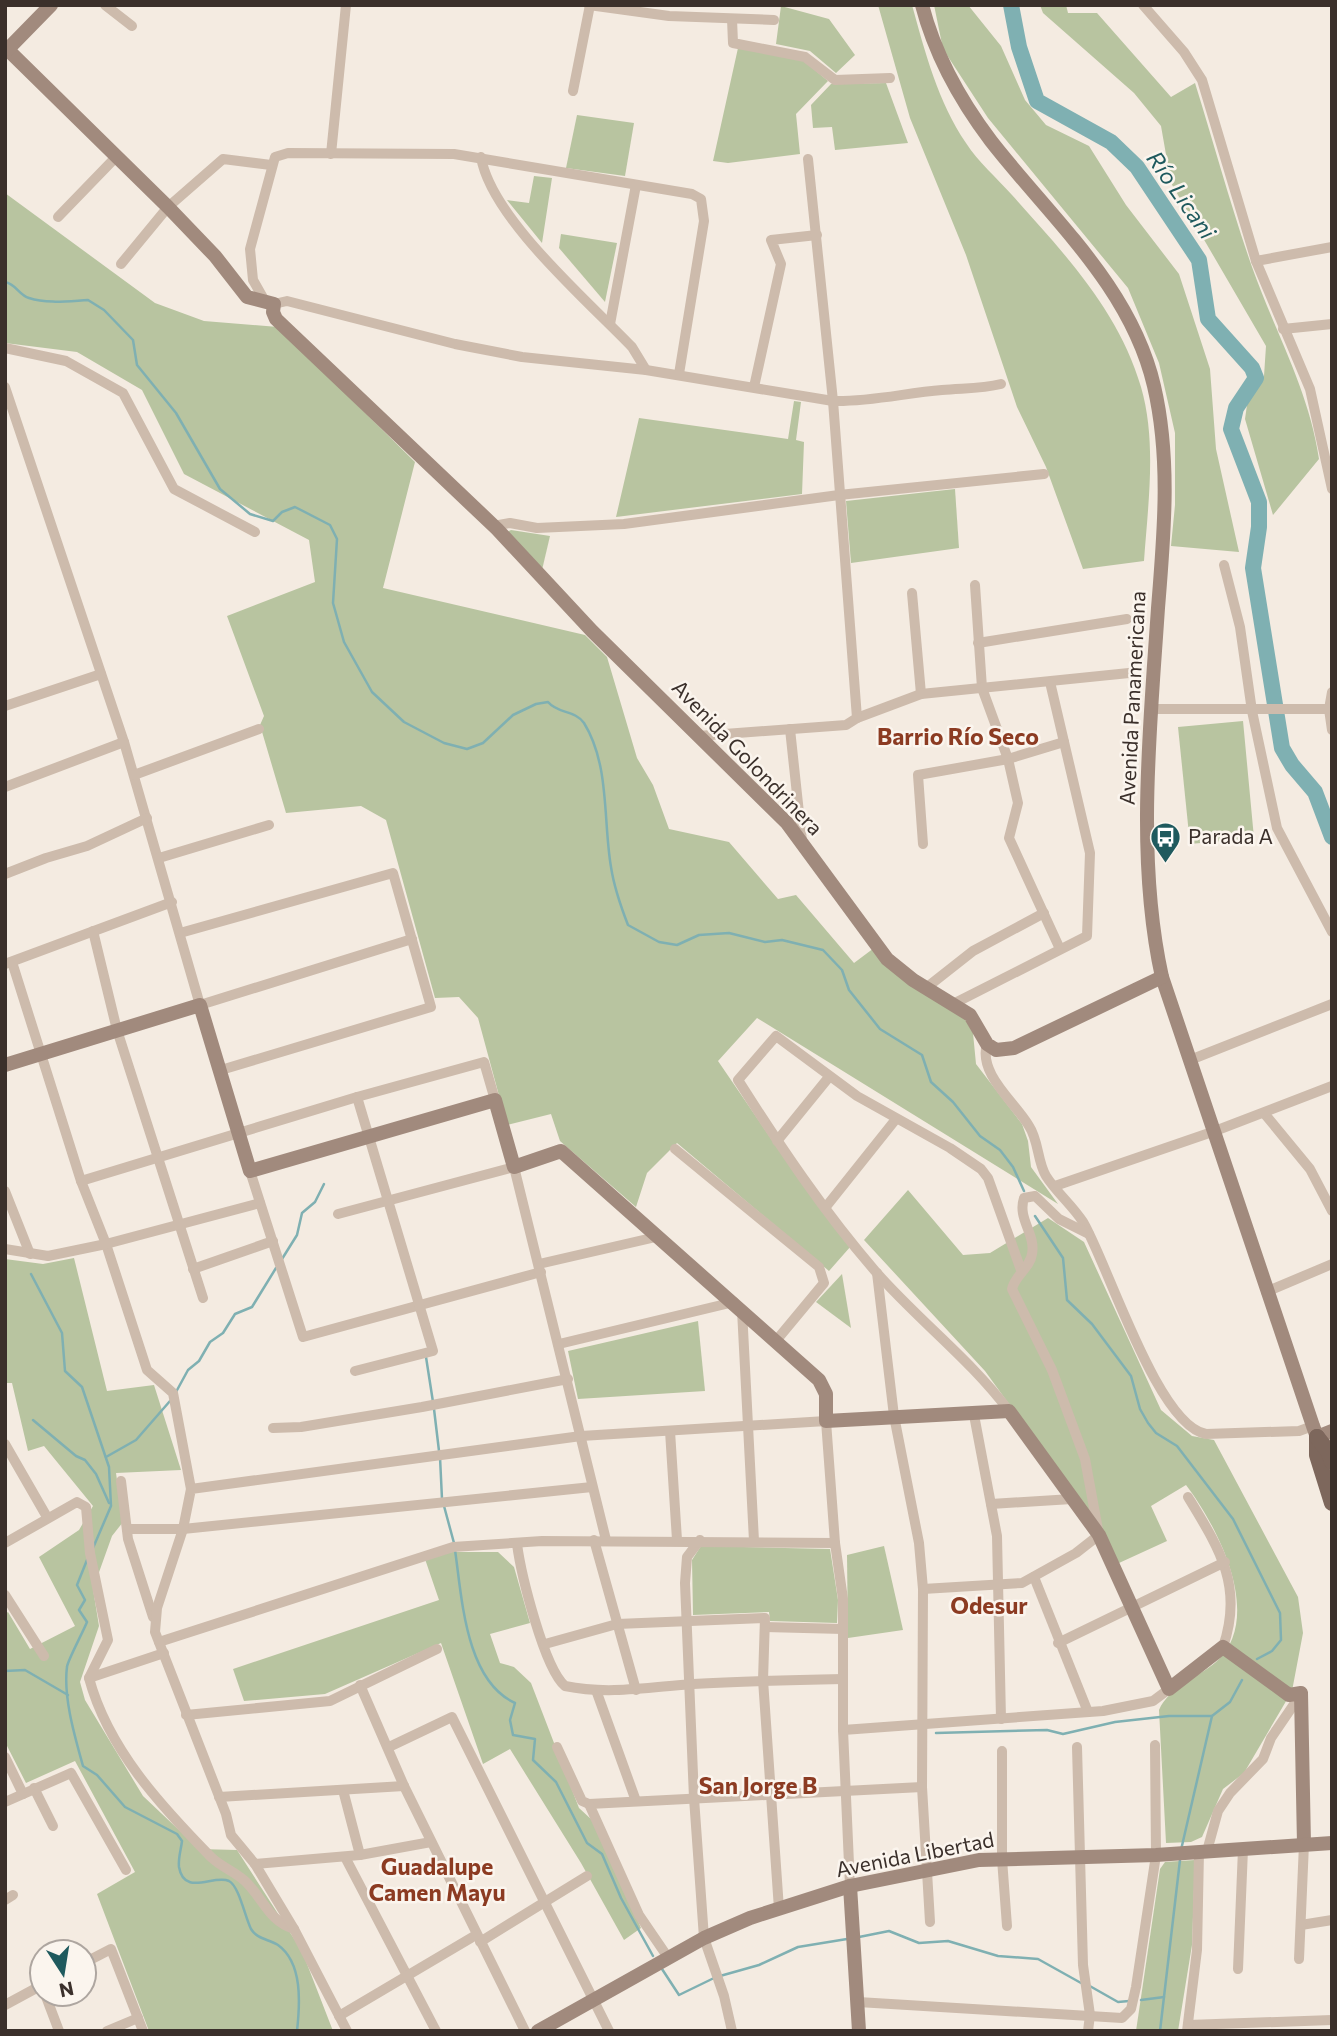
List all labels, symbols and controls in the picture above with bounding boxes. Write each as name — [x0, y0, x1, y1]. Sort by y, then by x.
water label: Río Licani — [1141, 145, 1223, 245]
street label: Avenida Panamericana — [1113, 590, 1150, 806]
street label: Avenida Golondrinera — [668, 674, 829, 840]
district label: Barrio Río Seco — [877, 722, 1039, 750]
bus stop icon: Parada A — [1148, 820, 1182, 864]
place label: Parada A — [1188, 823, 1273, 848]
district label: Odesur — [950, 1591, 1028, 1619]
district label: San Jorge B — [699, 1771, 817, 1799]
street label: Avenida Libertad — [833, 1826, 996, 1881]
district label: Guadalupe Camen Mayu — [368, 1852, 506, 1906]
north arrow — [28, 1938, 98, 2008]
text: N — [57, 1977, 76, 2003]

